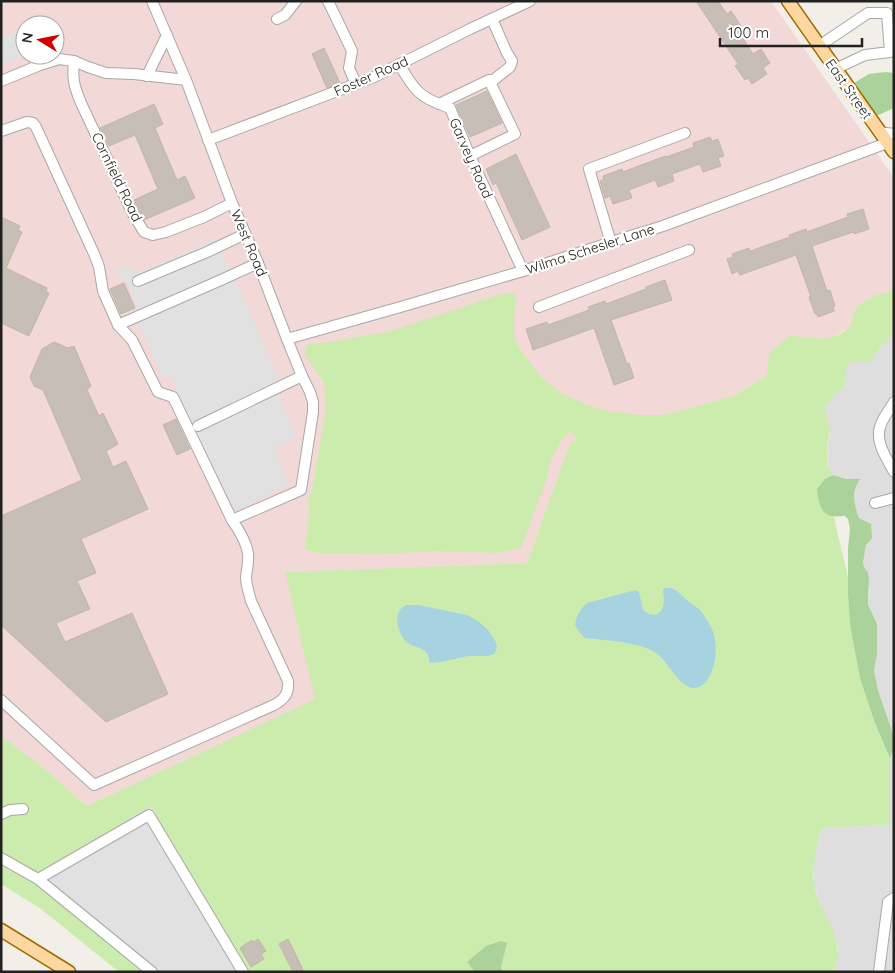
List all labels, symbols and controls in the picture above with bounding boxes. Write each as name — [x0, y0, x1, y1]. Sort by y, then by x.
north arrow — [15, 15, 65, 65]
scale bar — [720, 15, 862, 47]
text: 100 m — [728, 23, 769, 42]
text: N — [17, 31, 37, 44]
street label: Foster Road — [331, 52, 411, 100]
street label: East Street — [822, 55, 877, 123]
street label: Garvey Road — [445, 115, 497, 201]
street label: Cornfield Road — [88, 129, 146, 225]
street label: West Road — [227, 207, 271, 279]
street label: Wilma Schesler Lane — [523, 220, 657, 278]

